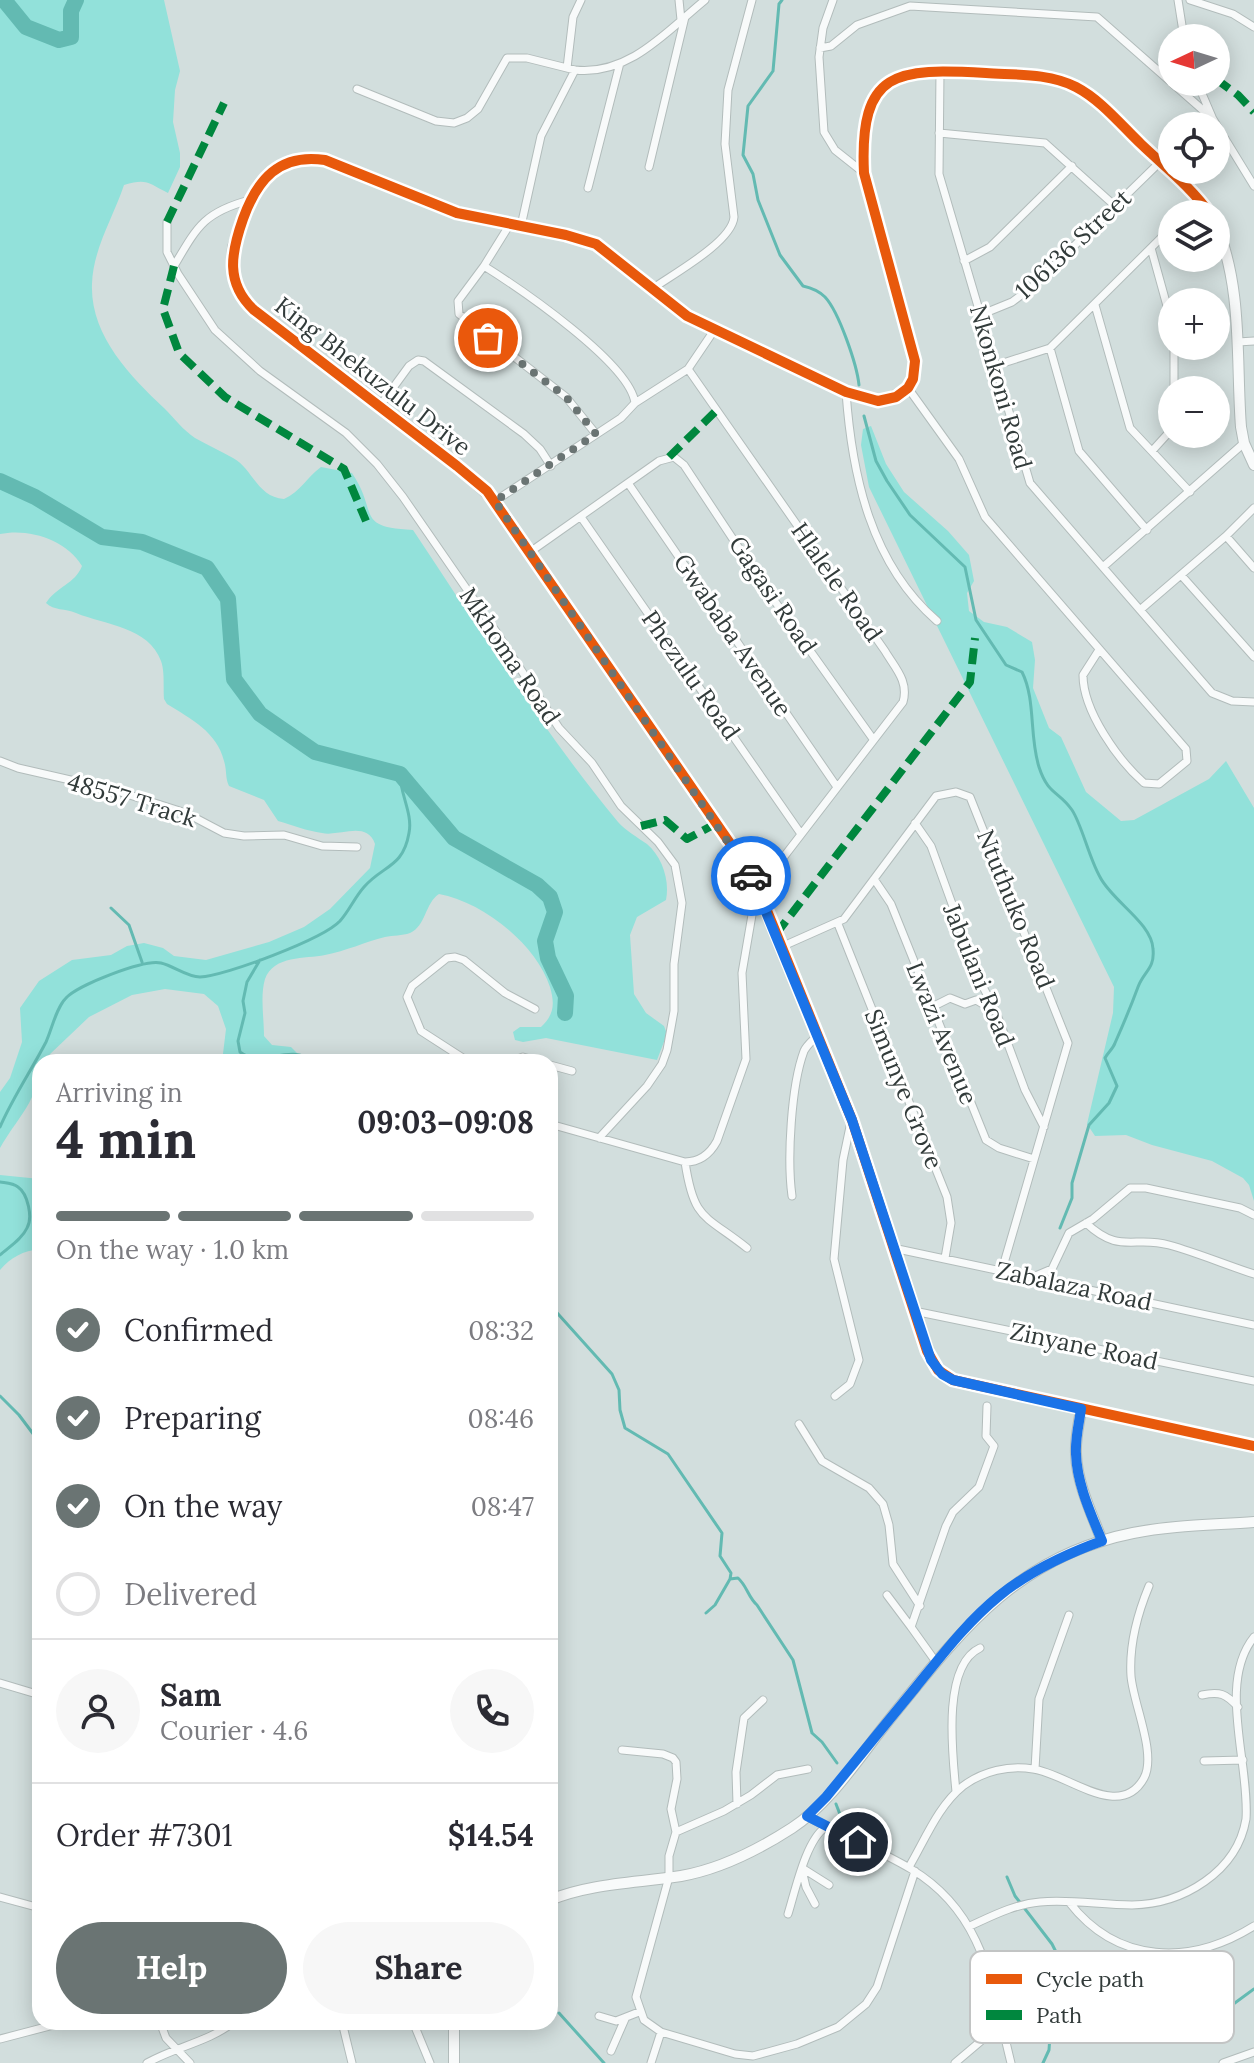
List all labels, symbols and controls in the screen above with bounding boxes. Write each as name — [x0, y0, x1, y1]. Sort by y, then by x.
north arrow — [1158, 24, 1230, 96]
map controls — [1158, 24, 1230, 448]
button: locate — [1158, 112, 1230, 184]
street label: 106136 Street — [1008, 182, 1138, 306]
button: layers — [1158, 200, 1230, 272]
button: + — [1158, 288, 1230, 360]
street label: King Bhekuzulu Drive — [269, 290, 477, 462]
street label: Nkonkoni Road — [963, 301, 1039, 473]
pin — [454, 304, 522, 372]
icon: bag — [466, 316, 510, 360]
button: − — [1158, 376, 1230, 448]
street label: Hlalele Road — [785, 516, 889, 648]
street label: Gagasi Road — [722, 530, 824, 660]
street label: Gwababa Avenue — [667, 548, 799, 722]
street label: Mkhoma Road — [453, 581, 567, 731]
street label: Phezulu Road — [635, 604, 747, 746]
street label: 48557 Track — [64, 766, 200, 834]
street label: Ntuthuko Road — [970, 825, 1062, 993]
courier — [711, 836, 791, 916]
icon: car — [729, 854, 773, 898]
street label: Jabulani Road — [936, 898, 1022, 1051]
street label: Lwazi Avenue — [899, 957, 985, 1109]
street label: Simunye Grove — [858, 1005, 950, 1173]
text: Arriving in — [56, 1076, 183, 1109]
text: 09:03–09:08 — [357, 1103, 534, 1141]
text: 4 min — [56, 1106, 196, 1172]
text: On the way · 1.0 km — [56, 1233, 289, 1266]
street label: Zabalaza Road — [993, 1254, 1155, 1318]
icon: check — [56, 1308, 100, 1352]
text: Confirmed — [124, 1311, 273, 1349]
text: 08:32 — [468, 1314, 534, 1347]
street label: Zinyane Road — [1007, 1315, 1161, 1377]
icon: check — [56, 1396, 100, 1440]
text: Preparing — [124, 1399, 261, 1437]
text: 08:46 — [468, 1402, 534, 1435]
icon: check — [56, 1484, 100, 1528]
text: On the way — [124, 1487, 282, 1525]
text: 08:47 — [471, 1490, 534, 1523]
text: Delivered — [124, 1575, 257, 1613]
button: person — [56, 1669, 140, 1753]
button: phone — [450, 1669, 534, 1753]
text: Sam — [160, 1676, 221, 1714]
text: Courier · 4.6 — [160, 1714, 308, 1747]
pin — [824, 1808, 892, 1876]
text: Order #7301 — [56, 1816, 233, 1854]
text: $14.54 — [448, 1816, 534, 1854]
icon: home — [836, 1820, 880, 1864]
button: Help — [56, 1922, 287, 2014]
button: Share — [303, 1922, 534, 2014]
legend — [970, 1951, 1234, 2043]
text: Cycle path — [1036, 1965, 1144, 1993]
text: Path — [1036, 2001, 1082, 2029]

